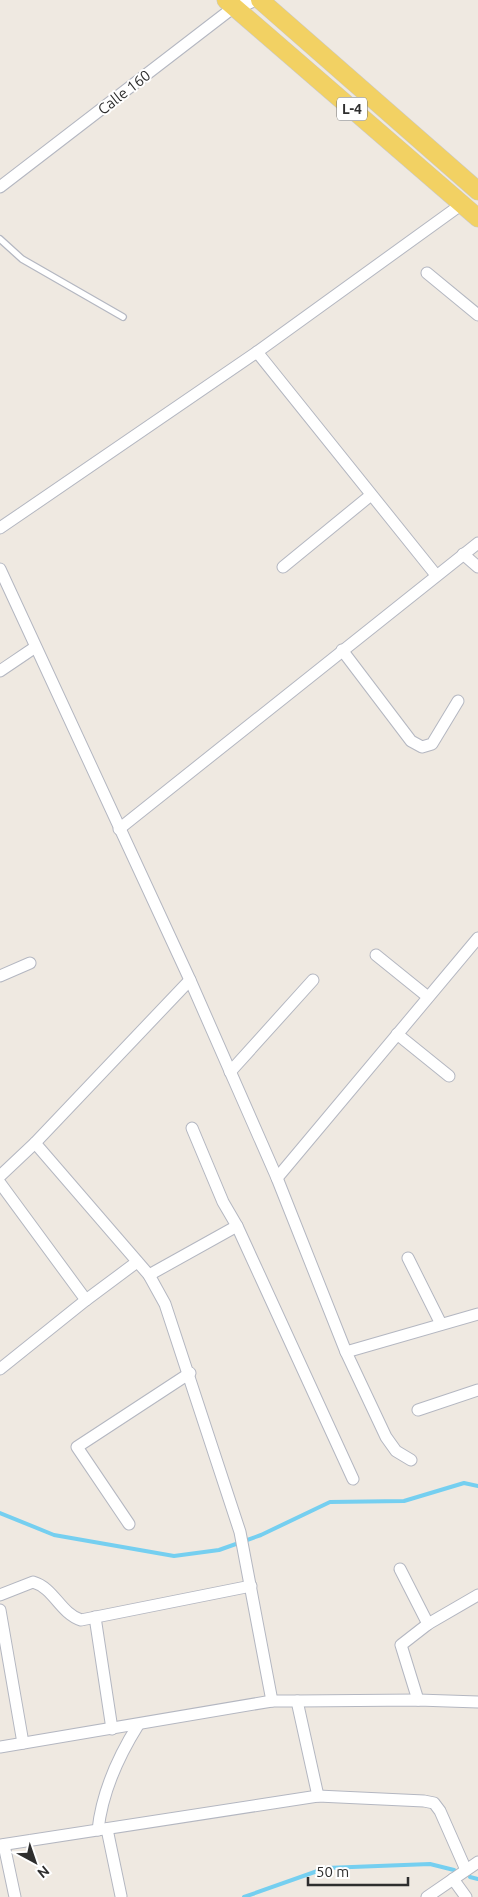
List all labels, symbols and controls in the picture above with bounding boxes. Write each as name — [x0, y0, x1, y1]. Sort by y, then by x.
street label: Calle 160 — [94, 66, 154, 118]
road number: L-4 — [337, 98, 367, 120]
north arrow — [10, 1837, 60, 1887]
scale bar — [308, 1854, 408, 1886]
text: N — [34, 1862, 53, 1881]
text: 50 m — [316, 1863, 349, 1880]

